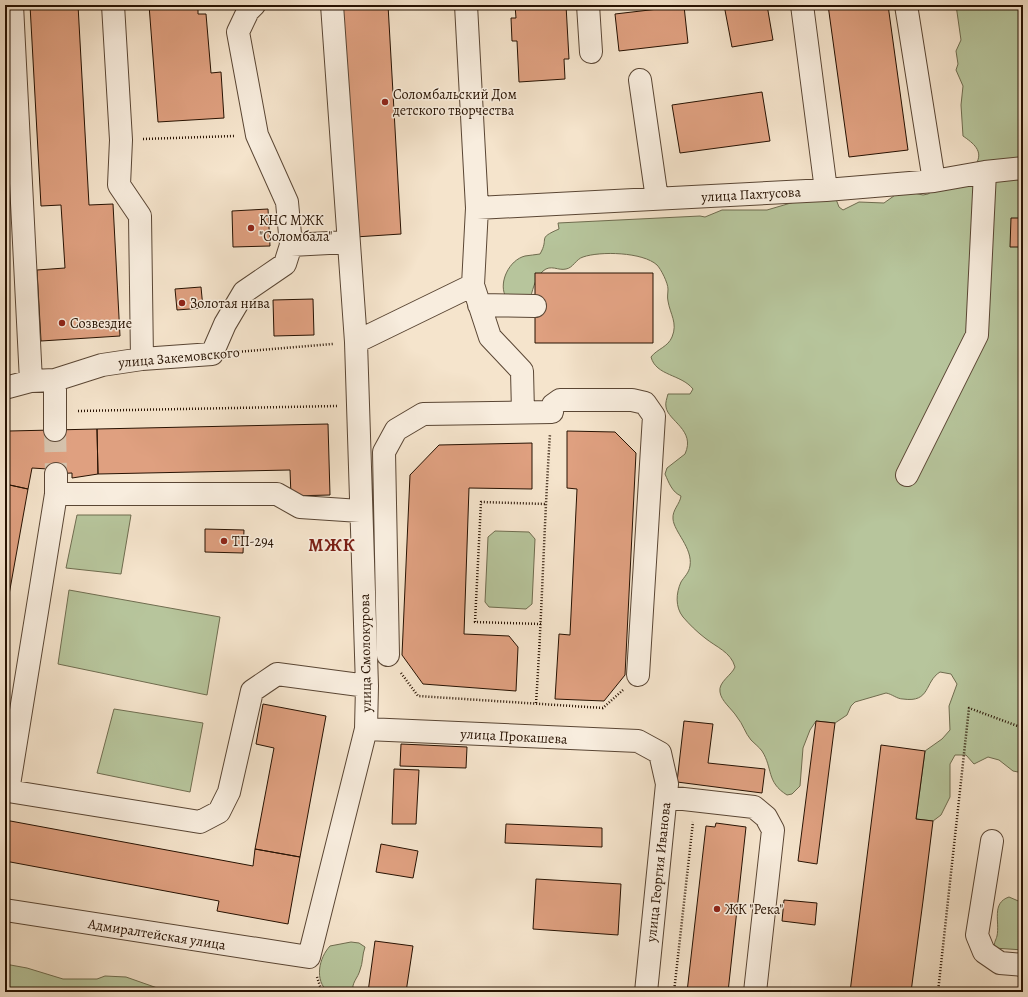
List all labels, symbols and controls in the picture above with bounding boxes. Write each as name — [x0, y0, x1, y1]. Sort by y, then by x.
place label: Соломбальский Дом детского творчества — [392, 85, 517, 120]
marker: Соломбальский Дом детского творчества — [380, 97, 390, 107]
street label: улица Пахтусова — [700, 182, 802, 207]
place label: КНС МЖК "Соломбала" — [259, 211, 332, 246]
marker: КНС МЖК "Соломбала" — [246, 223, 256, 233]
place label: Золотая нива — [190, 294, 271, 313]
marker: Золотая нива — [177, 298, 187, 308]
place label: Созвездие — [70, 314, 132, 333]
marker: Созвездие — [57, 318, 67, 328]
street label: улица Закемовского — [116, 343, 241, 372]
place label: ТП-294 — [232, 532, 274, 551]
district label: МЖК — [308, 533, 356, 557]
marker: ТП-294 — [219, 536, 229, 546]
street label: улица Смолокурова — [355, 593, 376, 713]
street label: улица Прокашева — [459, 724, 569, 749]
street label: улица Георгия Иванова — [642, 801, 675, 944]
place label: ЖК "Река" — [725, 900, 783, 919]
marker: ЖК "Река" — [712, 904, 722, 914]
street label: Адмиралтейская улица — [86, 914, 228, 955]

